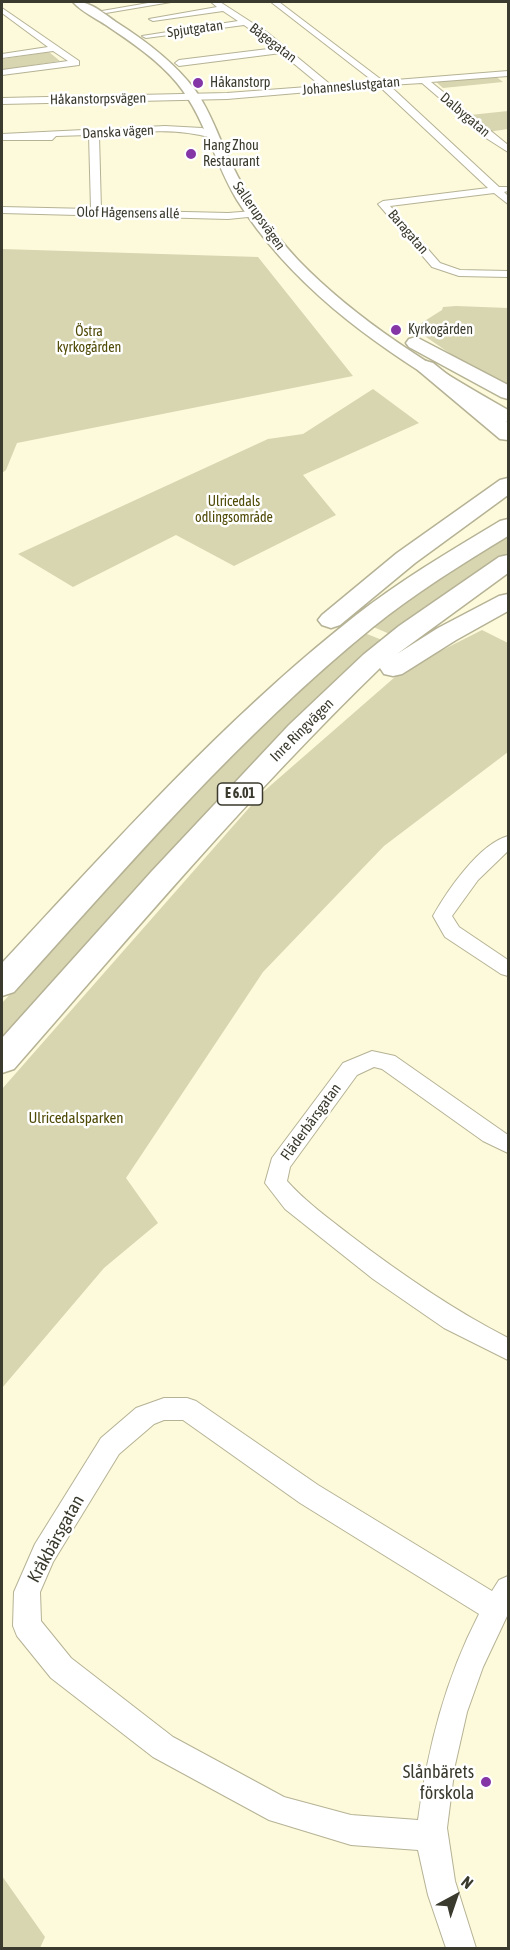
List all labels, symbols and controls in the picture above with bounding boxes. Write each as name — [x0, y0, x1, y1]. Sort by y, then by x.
street label: Spjutgatan — [166, 17, 224, 41]
street label: Bågegatan — [246, 20, 300, 66]
street label: Johanneslustgatan — [301, 73, 401, 99]
place label: Håkanstorp — [210, 75, 270, 91]
marker: Håkanstorp — [191, 76, 205, 90]
street label: Dalbygatan — [437, 89, 493, 141]
street label: Håkanstorpsvägen — [50, 90, 146, 108]
street label: Danska vägen — [82, 122, 154, 142]
place label: Hang Zhou Restaurant — [203, 138, 260, 170]
marker: Hang Zhou Restaurant — [184, 147, 198, 161]
street label: Sallerupsvägen — [229, 179, 289, 253]
street label: Olof Hågensens allé — [76, 204, 180, 222]
street label: Baragatan — [384, 206, 432, 258]
place label: Kyrkogården — [408, 322, 473, 338]
marker: Kyrkogården — [389, 323, 403, 337]
park label: Östra kyrkogården — [57, 324, 121, 356]
park label: Ulricedals odlingsområde — [195, 494, 273, 526]
street label: Inre Ringvägen — [267, 695, 337, 765]
road number: E 6.01 — [218, 783, 262, 805]
street label: Fläderbärsgatan — [277, 1080, 345, 1164]
park label: Ulricedalsparken — [28, 1109, 124, 1127]
street label: Kråkbärsgatan — [23, 1491, 89, 1587]
place label: Slånbärets förskola — [403, 1761, 474, 1804]
marker: Slånbärets förskola — [479, 1775, 493, 1789]
north arrow — [426, 1866, 486, 1926]
text: N — [458, 1872, 477, 1892]

